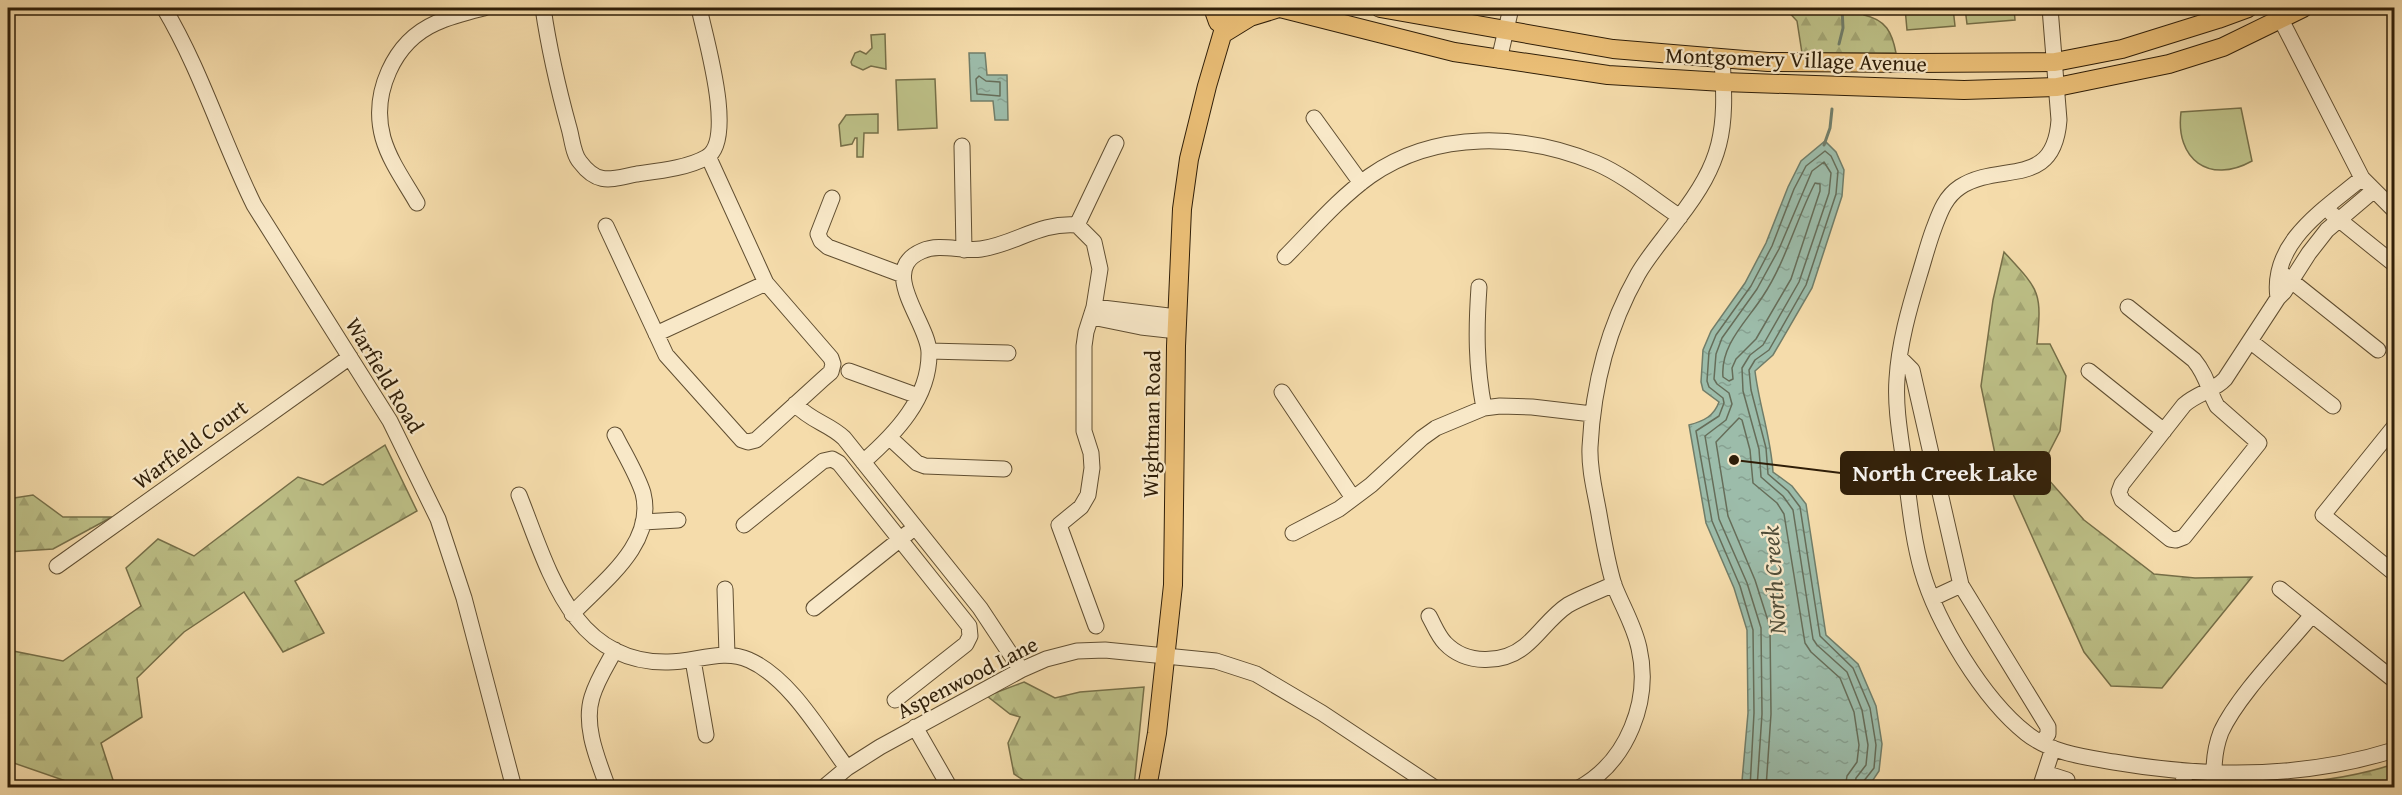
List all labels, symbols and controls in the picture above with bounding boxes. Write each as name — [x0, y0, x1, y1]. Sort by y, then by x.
street label: Montgomery Village Avenue — [1665, 38, 1927, 80]
street label: Warfield Road — [338, 311, 432, 439]
street label: Wightman Road — [1134, 350, 1168, 498]
street label: Warfield Court — [126, 391, 254, 497]
callout: North Creek Lake — [1841, 452, 2050, 494]
text: North Creek Lake — [1853, 455, 2038, 490]
water label: North Creek — [1752, 524, 1795, 637]
street label: Aspenwood Lane — [891, 628, 1043, 726]

